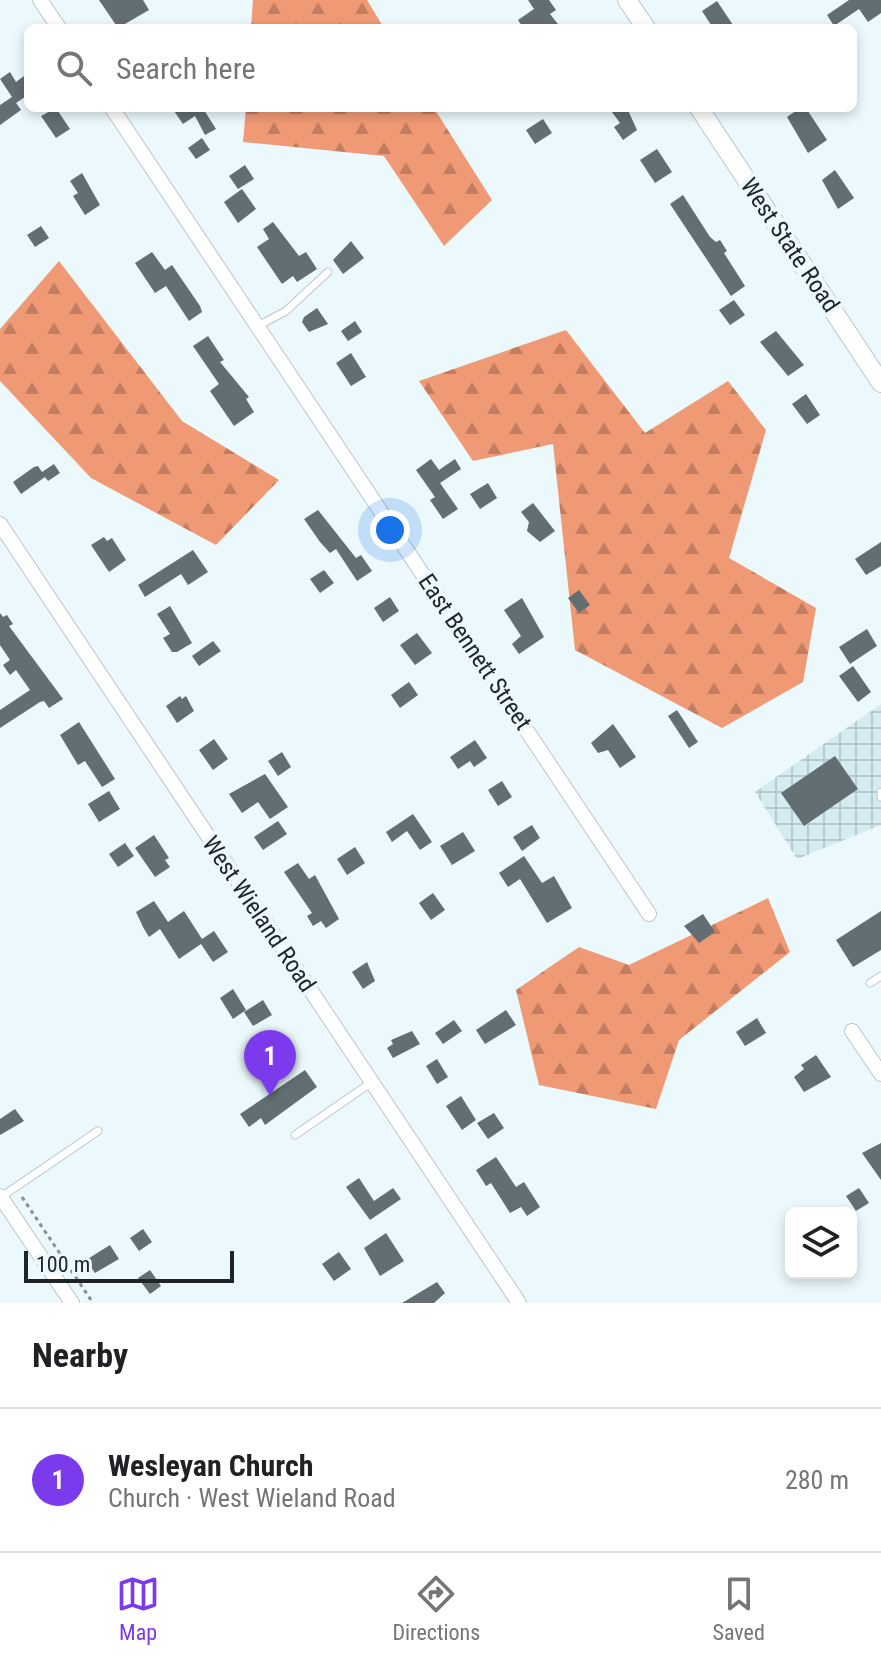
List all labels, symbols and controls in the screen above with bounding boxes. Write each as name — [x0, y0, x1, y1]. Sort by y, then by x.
search box — [24, 24, 857, 112]
icon: search — [52, 46, 96, 90]
text: Search here — [116, 51, 256, 86]
street label: West State Road — [735, 173, 845, 317]
your location — [370, 510, 410, 550]
street label: East Bennett Street — [413, 569, 537, 735]
street label: West Wieland Road — [197, 831, 321, 997]
pin: 1 — [244, 1030, 296, 1096]
map controls — [785, 1207, 857, 1279]
button: layers — [785, 1207, 857, 1279]
scale bar — [24, 1247, 234, 1283]
text: 100 m — [36, 1252, 90, 1277]
text: Nearby — [32, 1335, 128, 1375]
text: Wesleyan Church — [108, 1448, 314, 1483]
text: 1 — [51, 1465, 65, 1495]
text: 280 m — [785, 1465, 849, 1495]
text: Church · West Wieland Road — [108, 1483, 396, 1513]
tab: Map — [116, 1572, 160, 1645]
tab: Directions — [392, 1572, 480, 1645]
tab: Saved — [713, 1572, 765, 1645]

